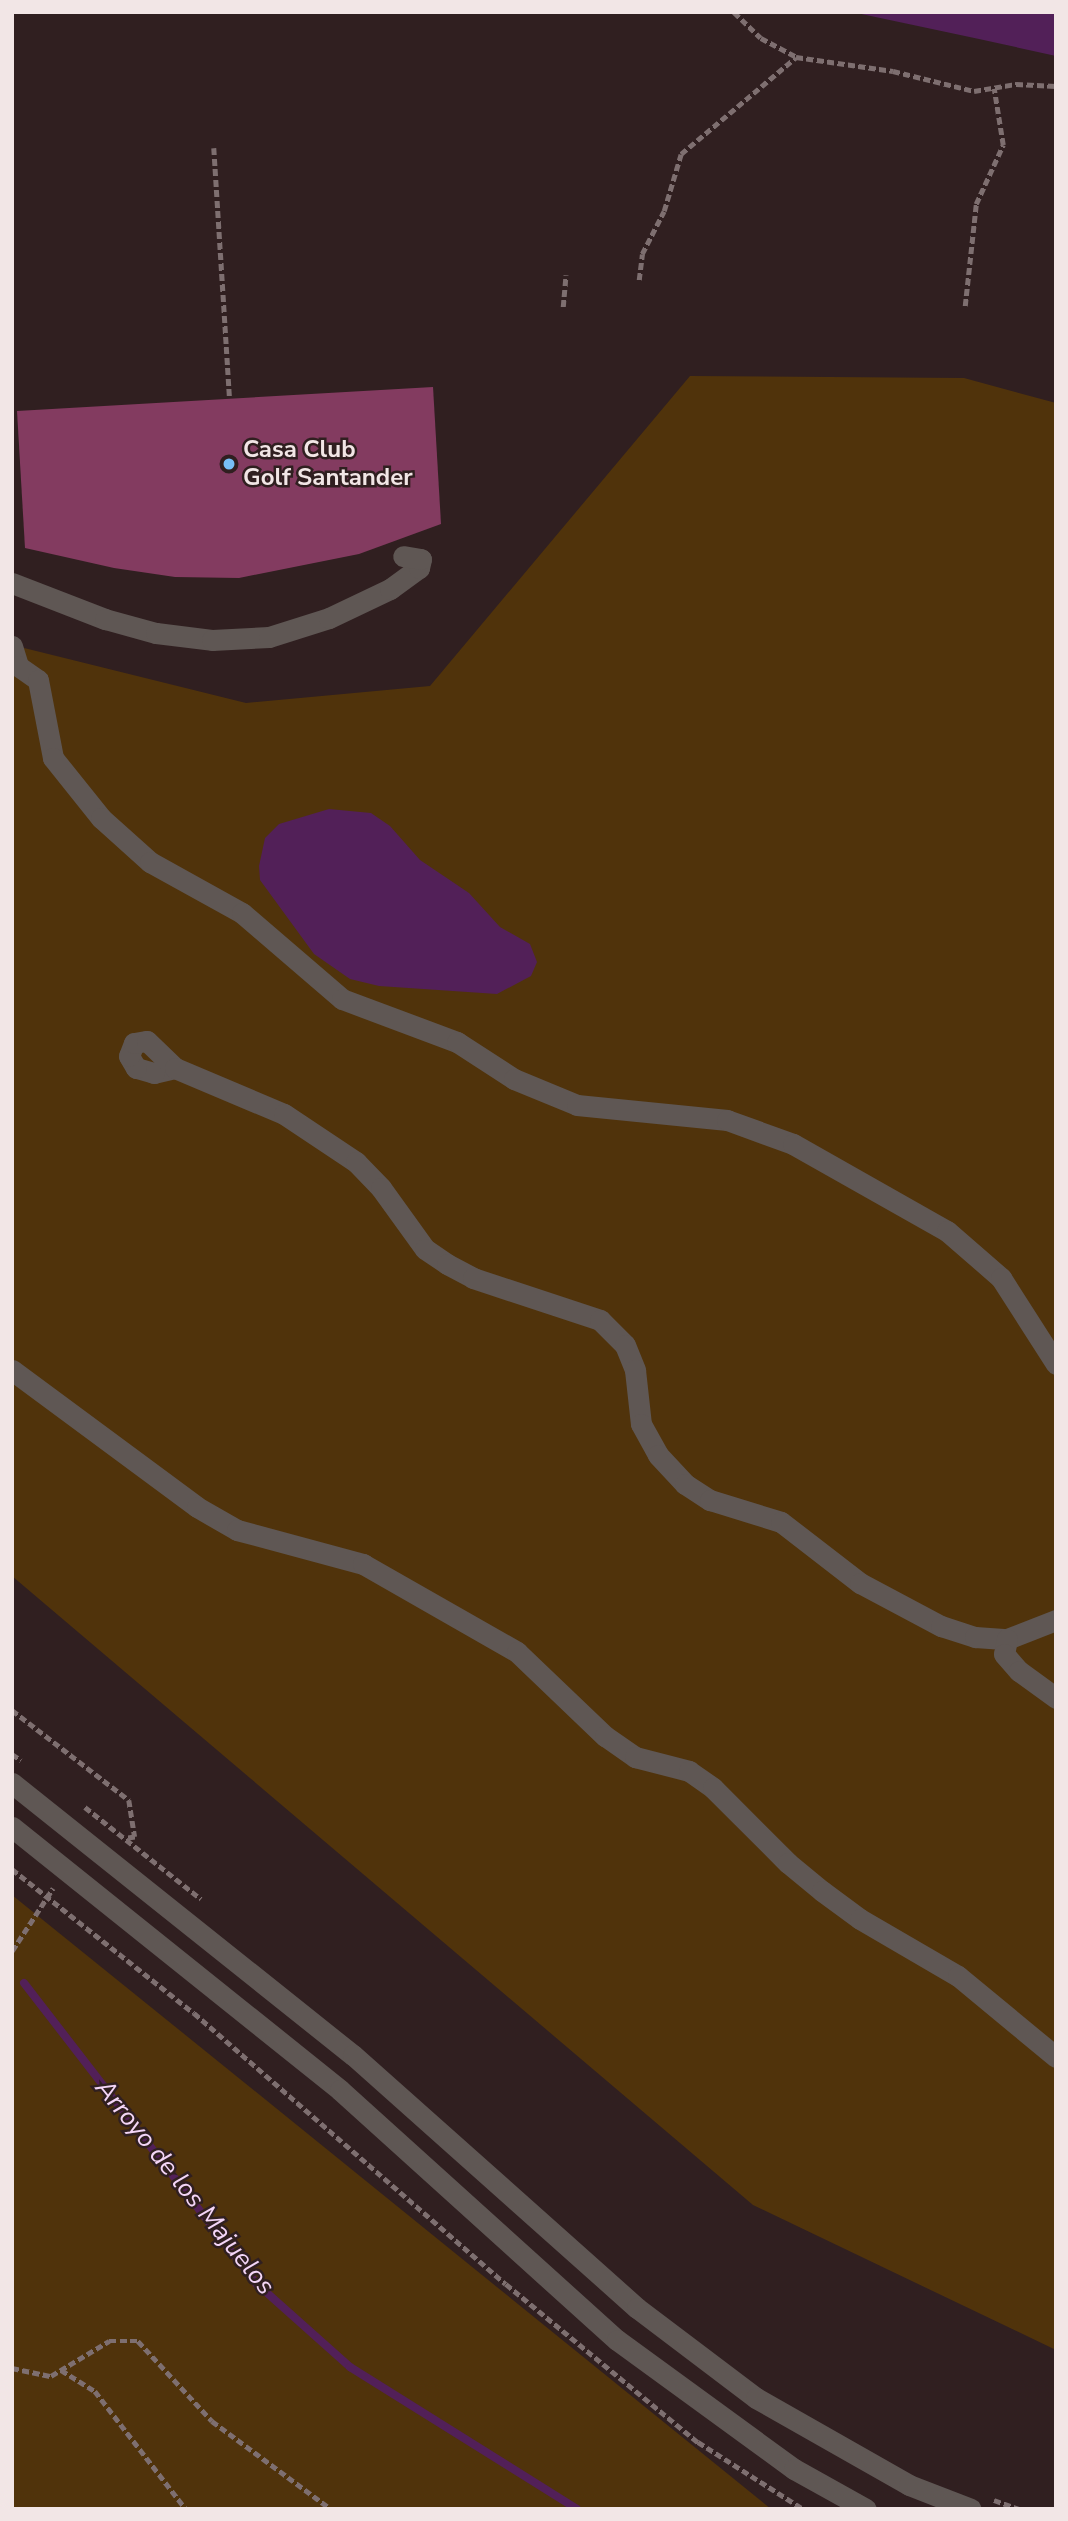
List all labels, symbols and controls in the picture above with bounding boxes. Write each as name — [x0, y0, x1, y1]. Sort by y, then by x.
place label: Casa Club Golf Santander — [243, 436, 413, 492]
marker: Casa Club Golf Santander — [221, 456, 237, 472]
water label: Arroyo de los Majuelos — [89, 2073, 281, 2301]

